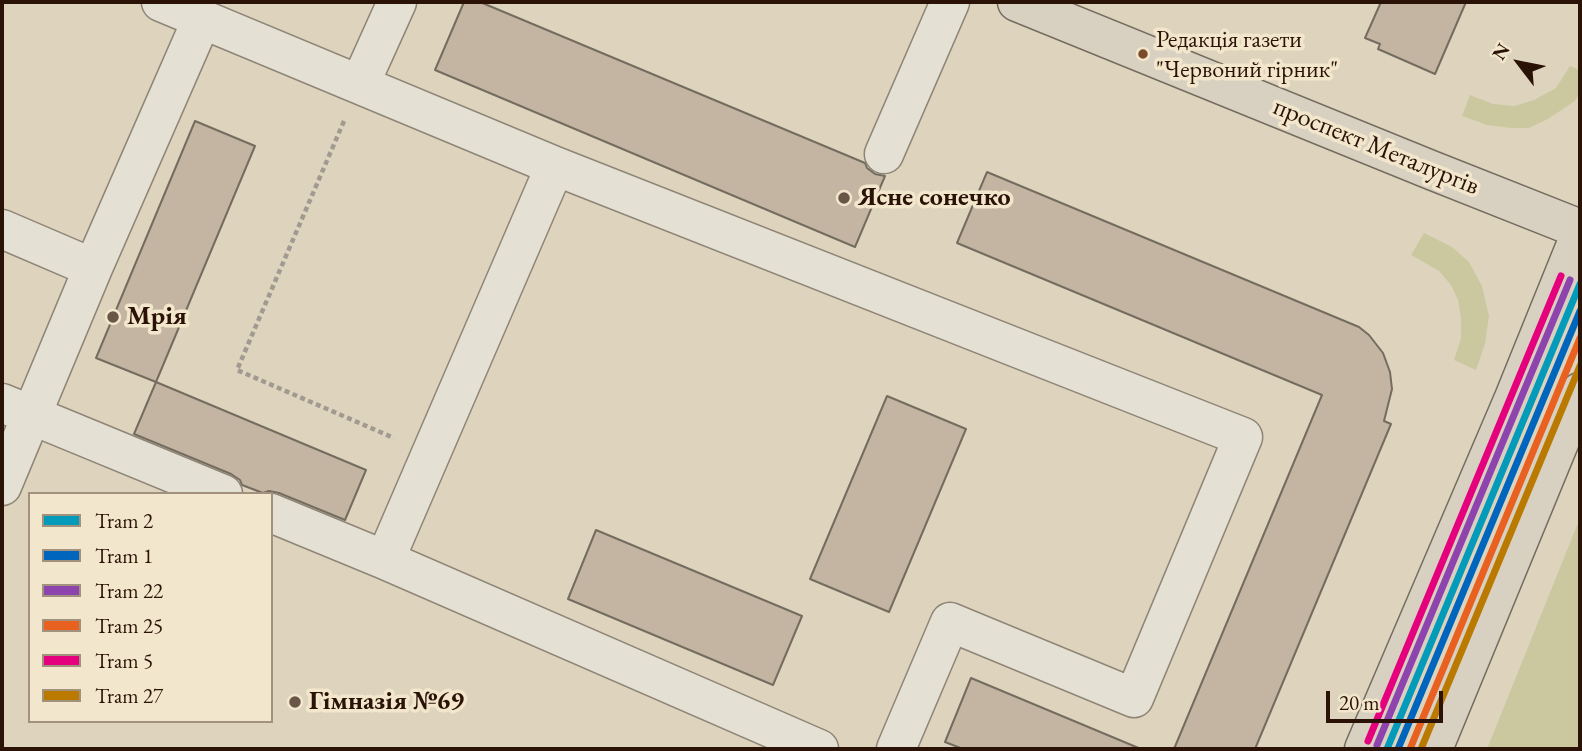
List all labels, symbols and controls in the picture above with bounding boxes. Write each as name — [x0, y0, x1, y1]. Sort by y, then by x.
place label: Редакція газети "Червоний гірник" — [1156, 26, 1338, 82]
north arrow — [1484, 28, 1554, 98]
text: N — [1486, 38, 1515, 65]
marker: Редакція газети "Червоний гірник" — [1136, 47, 1150, 61]
street label: проспект Металургів — [1269, 91, 1483, 203]
place label: Ясне сонечко — [858, 182, 1010, 214]
marker: Ясне сонечко — [836, 190, 852, 206]
place label: Мрія — [127, 301, 187, 333]
marker: Мрія — [105, 309, 121, 325]
legend — [28, 492, 273, 723]
text: Tram 2 — [95, 507, 153, 534]
text: Tram 1 — [95, 542, 153, 569]
text: Tram 22 — [95, 577, 163, 604]
text: Tram 25 — [95, 612, 163, 639]
text: Tram 5 — [95, 647, 153, 674]
scale bar — [1330, 678, 1447, 722]
text: Tram 27 — [95, 682, 163, 709]
place label: Гімназія №69 — [309, 686, 464, 718]
text: 20 m — [1339, 689, 1380, 716]
marker: Гімназія №69 — [287, 694, 303, 710]

